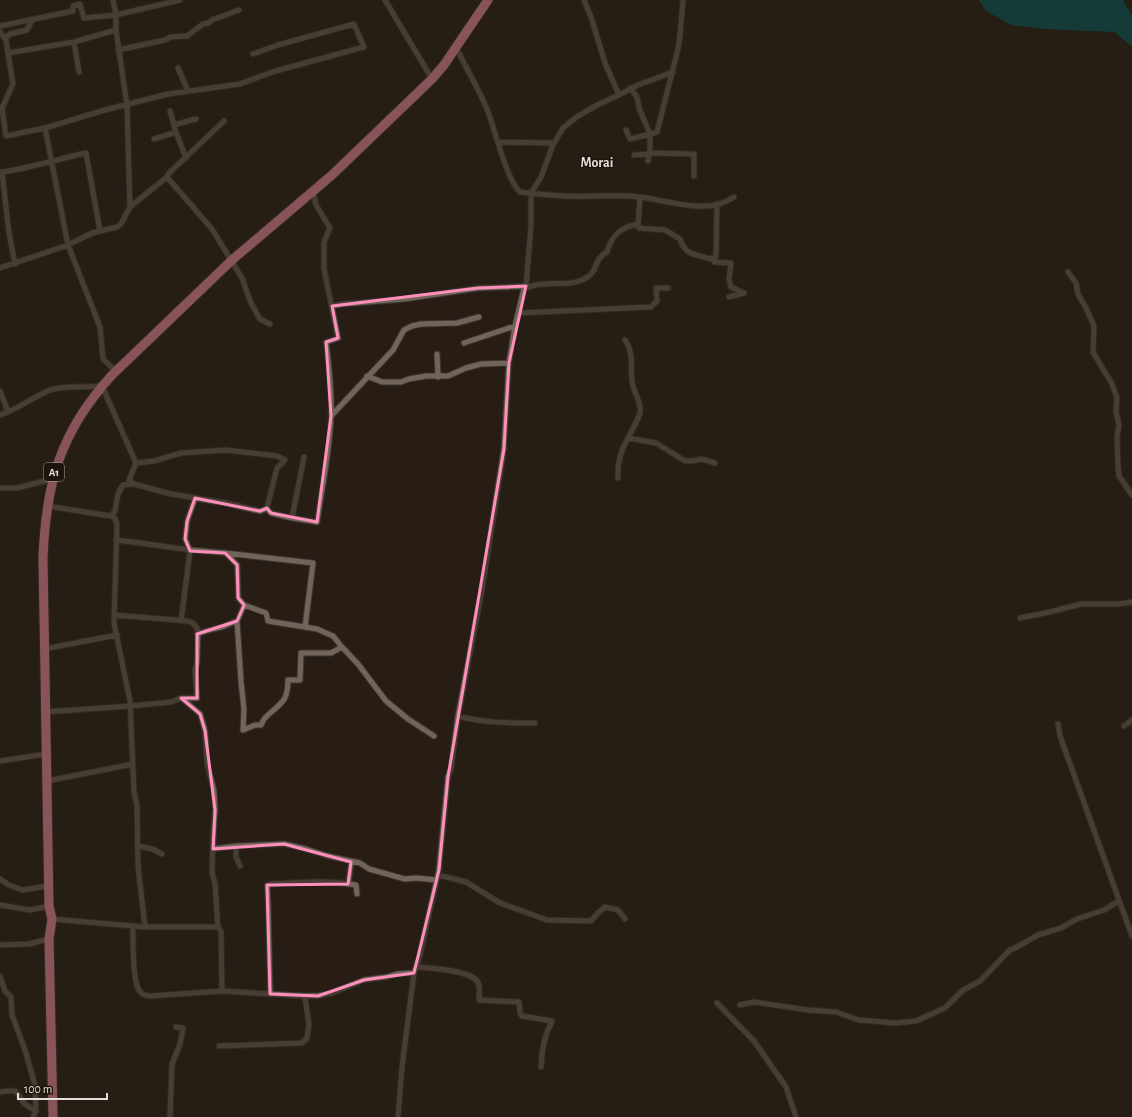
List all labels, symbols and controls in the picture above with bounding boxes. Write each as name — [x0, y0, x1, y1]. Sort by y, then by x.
district label: Morai — [581, 156, 613, 170]
road number: A1 — [44, 463, 64, 481]
scale bar — [18, 1075, 107, 1101]
text: 100 m — [24, 1083, 52, 1095]

